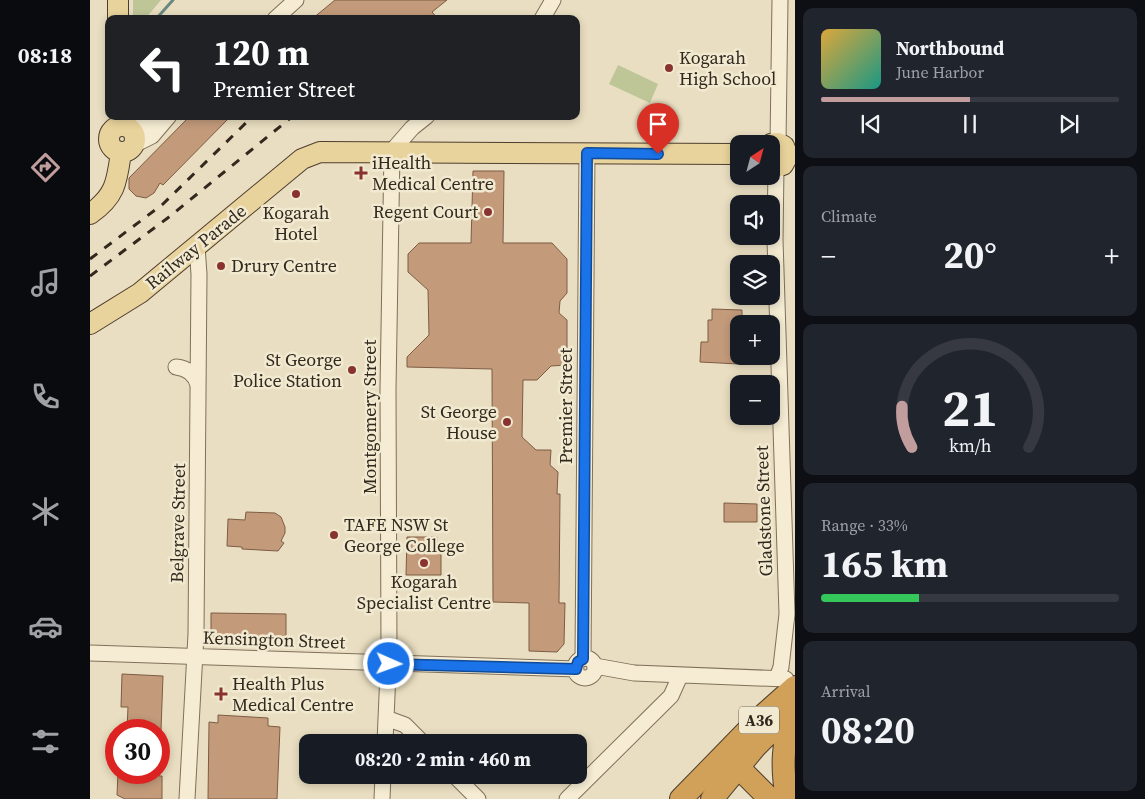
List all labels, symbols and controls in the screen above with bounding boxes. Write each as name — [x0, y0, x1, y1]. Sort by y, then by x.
text: 120 m — [213, 29, 309, 77]
icon: left — [130, 35, 195, 100]
text: Northbound — [896, 35, 1004, 61]
text: 08:18 — [18, 40, 72, 70]
place label: Kogarah High School — [679, 45, 776, 91]
text: June Harbor — [896, 61, 984, 83]
marker: Kogarah High School — [663, 62, 675, 74]
text: Premier Street — [213, 74, 355, 104]
pin — [637, 103, 679, 154]
icon: arrive — [644, 110, 672, 138]
icon: previous — [857, 110, 885, 138]
icon: pause — [956, 110, 984, 138]
icon: next — [1055, 110, 1083, 138]
north arrow — [730, 135, 780, 185]
map controls — [730, 135, 780, 425]
icon: directions — [28, 150, 63, 185]
place label: iHealth Medical Centre — [372, 150, 494, 196]
marker: iHealth Medical Centre — [354, 166, 368, 180]
marker: Kogarah Hotel — [290, 188, 302, 200]
button: sound — [730, 195, 780, 245]
street label: Railway Parade — [140, 198, 251, 295]
place label: Regent Court — [373, 199, 478, 224]
place label: Kogarah Hotel — [263, 200, 330, 246]
text: Climate — [821, 205, 877, 227]
marker: Regent Court — [482, 206, 494, 218]
text: 20° — [943, 229, 997, 281]
text: − — [821, 237, 836, 275]
text: + — [1104, 237, 1119, 275]
place label: Drury Centre — [231, 253, 337, 278]
button: layers — [730, 255, 780, 305]
marker: Drury Centre — [215, 260, 227, 272]
icon: music — [28, 265, 63, 300]
button: + — [730, 315, 780, 365]
street label: Montgomery Street — [357, 340, 382, 494]
place label: St George Police Station — [233, 347, 342, 393]
street label: Premier Street — [553, 348, 578, 464]
marker: St George Police Station — [346, 364, 358, 376]
text: 21 — [942, 372, 998, 443]
button: − — [730, 375, 780, 425]
icon: phone — [28, 379, 63, 414]
place label: St George House — [421, 399, 497, 445]
marker: St George House — [501, 416, 513, 428]
text: km/h — [949, 433, 992, 458]
street label: Gladstone Street — [749, 445, 778, 577]
street label: Belgrave Street — [164, 463, 191, 583]
icon: climate — [28, 494, 63, 529]
place label: TAFE NSW St George College — [344, 512, 465, 558]
text: Range · 33% — [821, 514, 908, 536]
marker: TAFE NSW St George College — [328, 529, 340, 541]
text: 165 km — [821, 538, 948, 590]
marker: Kogarah Specialist Centre — [418, 557, 430, 569]
place label: Kogarah Specialist Centre — [357, 569, 491, 615]
icon: car — [28, 609, 63, 644]
street label: Kensington Street — [202, 625, 346, 654]
position arrow — [362, 637, 414, 689]
place label: Health Plus Medical Centre — [232, 671, 354, 717]
text: Arrival — [821, 680, 870, 702]
marker: Health Plus Medical Centre — [214, 687, 228, 701]
text: 08:20 — [821, 704, 915, 756]
road number: A36 — [739, 706, 779, 734]
speed limit sign: 30 — [105, 719, 170, 784]
icon: filters — [28, 724, 63, 759]
text: 08:20 · 2 min · 460 m — [355, 746, 531, 772]

